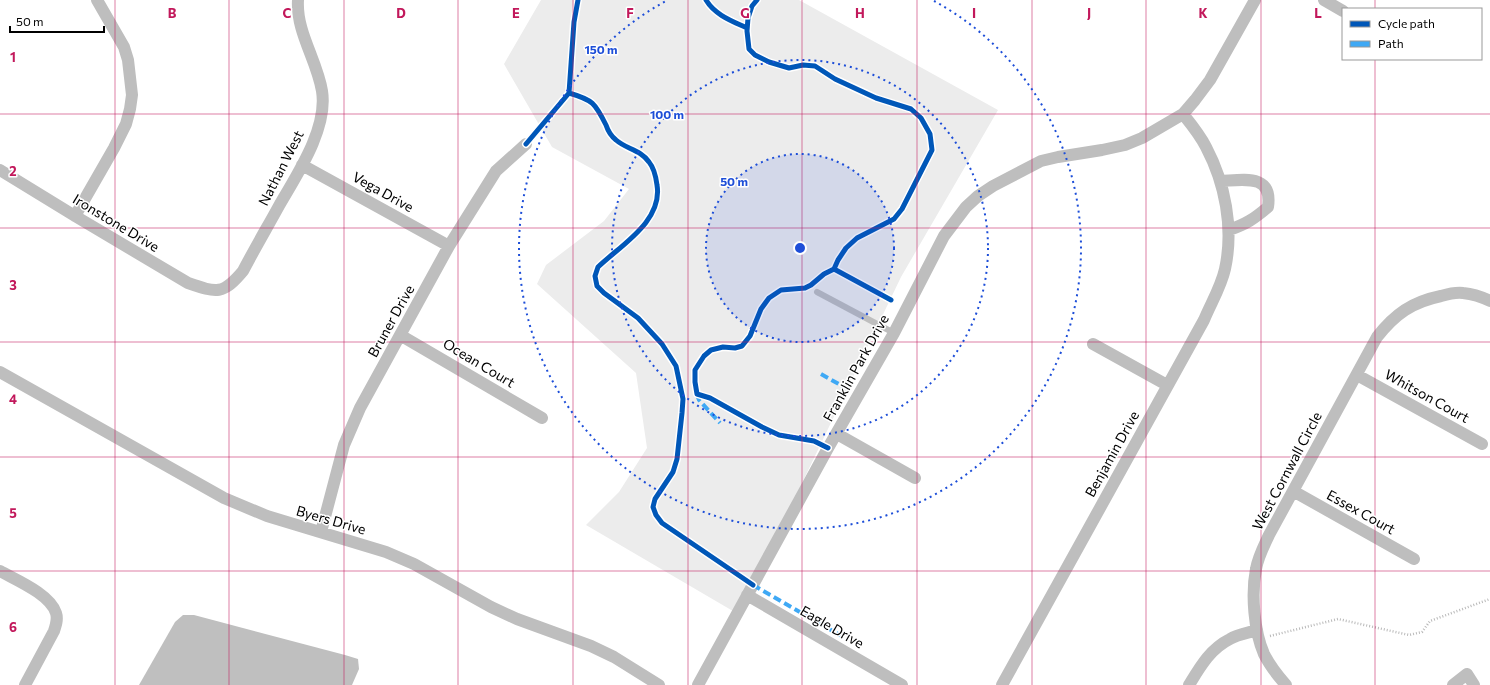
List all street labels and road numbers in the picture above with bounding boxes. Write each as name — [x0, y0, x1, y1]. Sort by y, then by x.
street label: Nathan West — [254, 127, 307, 208]
street label: Vega Drive — [350, 168, 417, 215]
street label: Ironstone Drive — [70, 190, 163, 255]
street label: Bruner Drive — [364, 282, 417, 360]
street label: Franklin Park Drive — [819, 311, 892, 424]
street label: Ocean Court — [440, 334, 519, 391]
street label: Whitson Court — [1382, 365, 1473, 426]
street label: Benjamin Drive — [1081, 408, 1142, 500]
street label: West Cornwall Circle — [1248, 409, 1325, 533]
street label: Essex Court — [1324, 486, 1399, 537]
street label: Byers Drive — [294, 501, 368, 538]
street label: Eagle Drive — [797, 602, 867, 652]

